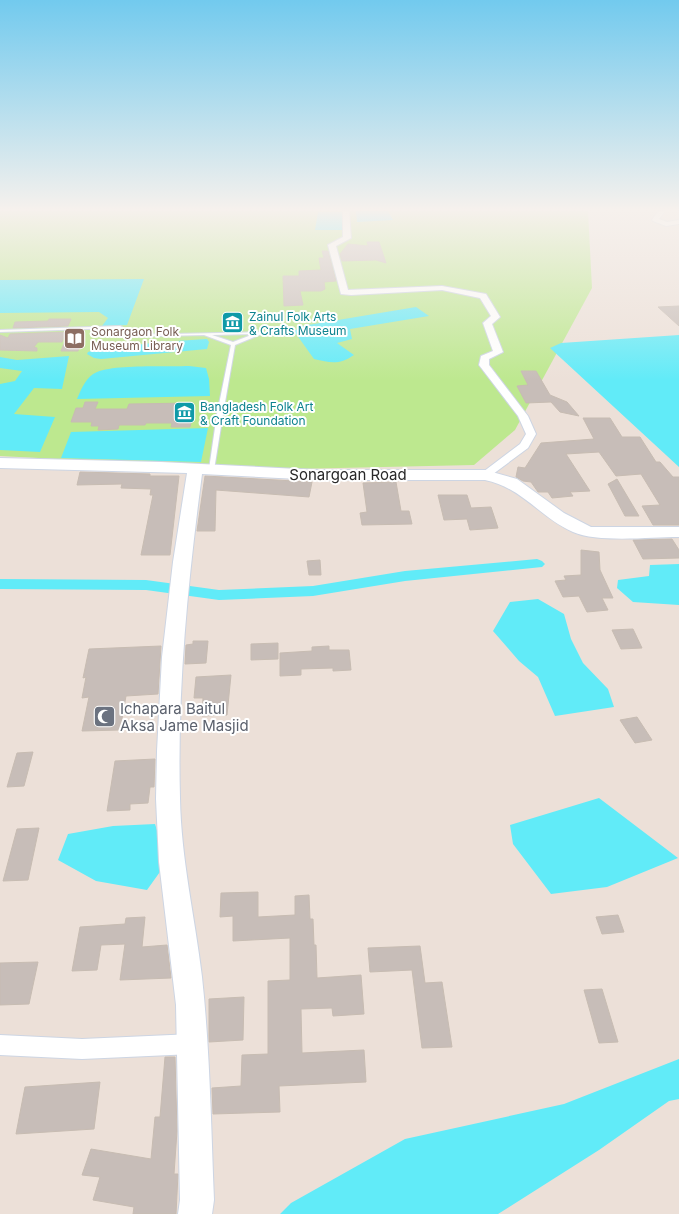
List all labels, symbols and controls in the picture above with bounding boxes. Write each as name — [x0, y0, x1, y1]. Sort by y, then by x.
place label: Zainul Folk Arts & Crafts Museum — [249, 309, 347, 338]
museum icon: Zainul Folk Arts & Crafts Museum — [221, 311, 245, 335]
place label: Sonargaon Folk Museum Library — [91, 324, 183, 353]
library icon: Sonargaon Folk Museum Library — [63, 326, 87, 350]
place label: Bangladesh Folk Art & Craft Foundation — [200, 399, 313, 428]
museum icon: Bangladesh Folk Art & Craft Foundation — [172, 401, 196, 425]
street label: Sonargoan Road — [289, 465, 407, 484]
place label: Ichapara Baitul Aksa Jame Masjid — [120, 699, 249, 735]
mosque icon: Ichapara Baitul Aksa Jame Masjid — [92, 705, 116, 729]

